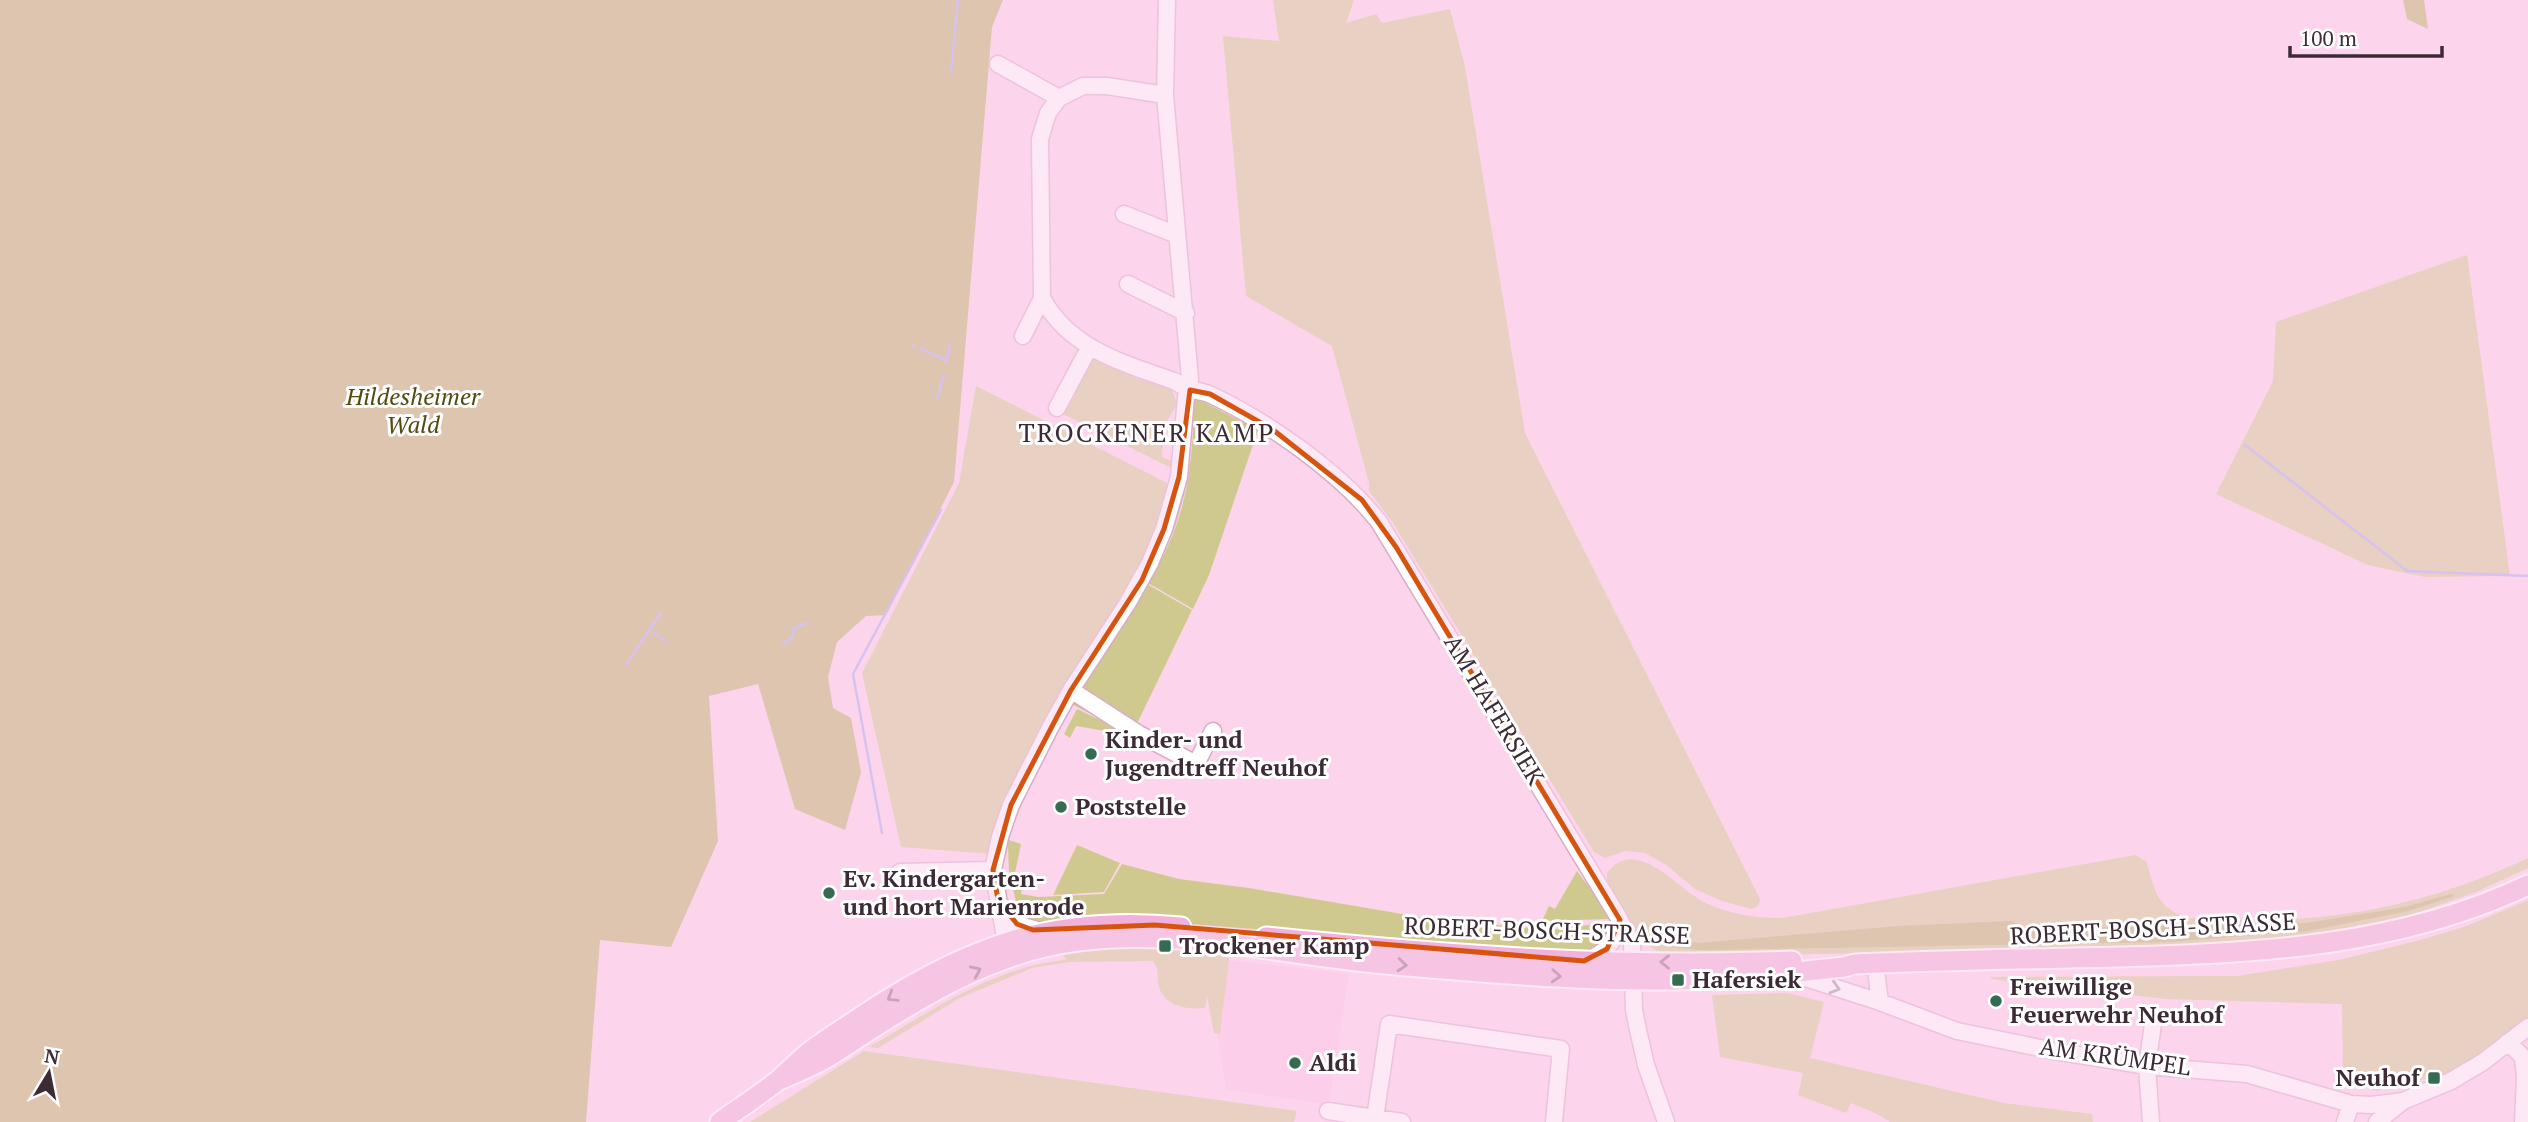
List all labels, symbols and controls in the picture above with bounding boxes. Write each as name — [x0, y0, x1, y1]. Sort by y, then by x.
scale bar — [2290, 14, 2442, 58]
text: 100 m — [2300, 24, 2357, 52]
park label: Hildesheimer Wald — [345, 380, 482, 440]
district label: TROCKENER KAMP — [1019, 415, 1275, 449]
street label: AM HAFERSIEK — [1437, 628, 1553, 791]
place label: Kinder- und Jugendtreff Neuhof — [1105, 723, 1329, 783]
marker: Kinder- und Jugendtreff Neuhof — [1083, 746, 1099, 762]
place label: Poststelle — [1075, 790, 1187, 822]
marker: Poststelle — [1053, 799, 1069, 815]
place label: Ev. Kindergarten- und hort Marienrode — [843, 862, 1085, 922]
marker: Ev. Kindergarten- und hort Marienrode — [821, 885, 837, 901]
street label: ROBERT-BOSCH-STRASSE — [2009, 905, 2297, 951]
street label: ROBERT-BOSCH-STRASSE — [1403, 909, 1691, 951]
place label: Trockener Kamp — [1179, 929, 1369, 961]
marker: Trockener Kamp — [1157, 938, 1173, 954]
one-way arrow — [1659, 954, 1670, 970]
one-way arrow — [1396, 957, 1407, 972]
place label: Hafersiek — [1692, 963, 1801, 995]
one-way arrow — [969, 965, 981, 979]
one-way arrow — [1550, 969, 1561, 984]
place label: Freiwillige Feuerwehr Neuhof — [2010, 970, 2225, 1030]
marker: Hafersiek — [1670, 972, 1686, 988]
one-way arrow — [1828, 979, 1840, 994]
one-way arrow — [887, 988, 900, 1001]
marker: Freiwillige Feuerwehr Neuhof — [1988, 993, 2004, 1009]
street label: AM KRÜMPEL — [2038, 1030, 2193, 1082]
north arrow — [14, 1038, 84, 1108]
text: N — [43, 1042, 62, 1069]
place label: Aldi — [1309, 1046, 1357, 1078]
marker: Aldi — [1287, 1055, 1303, 1071]
place label: Neuhof — [2335, 1061, 2422, 1093]
marker: Neuhof — [2426, 1070, 2442, 1086]

